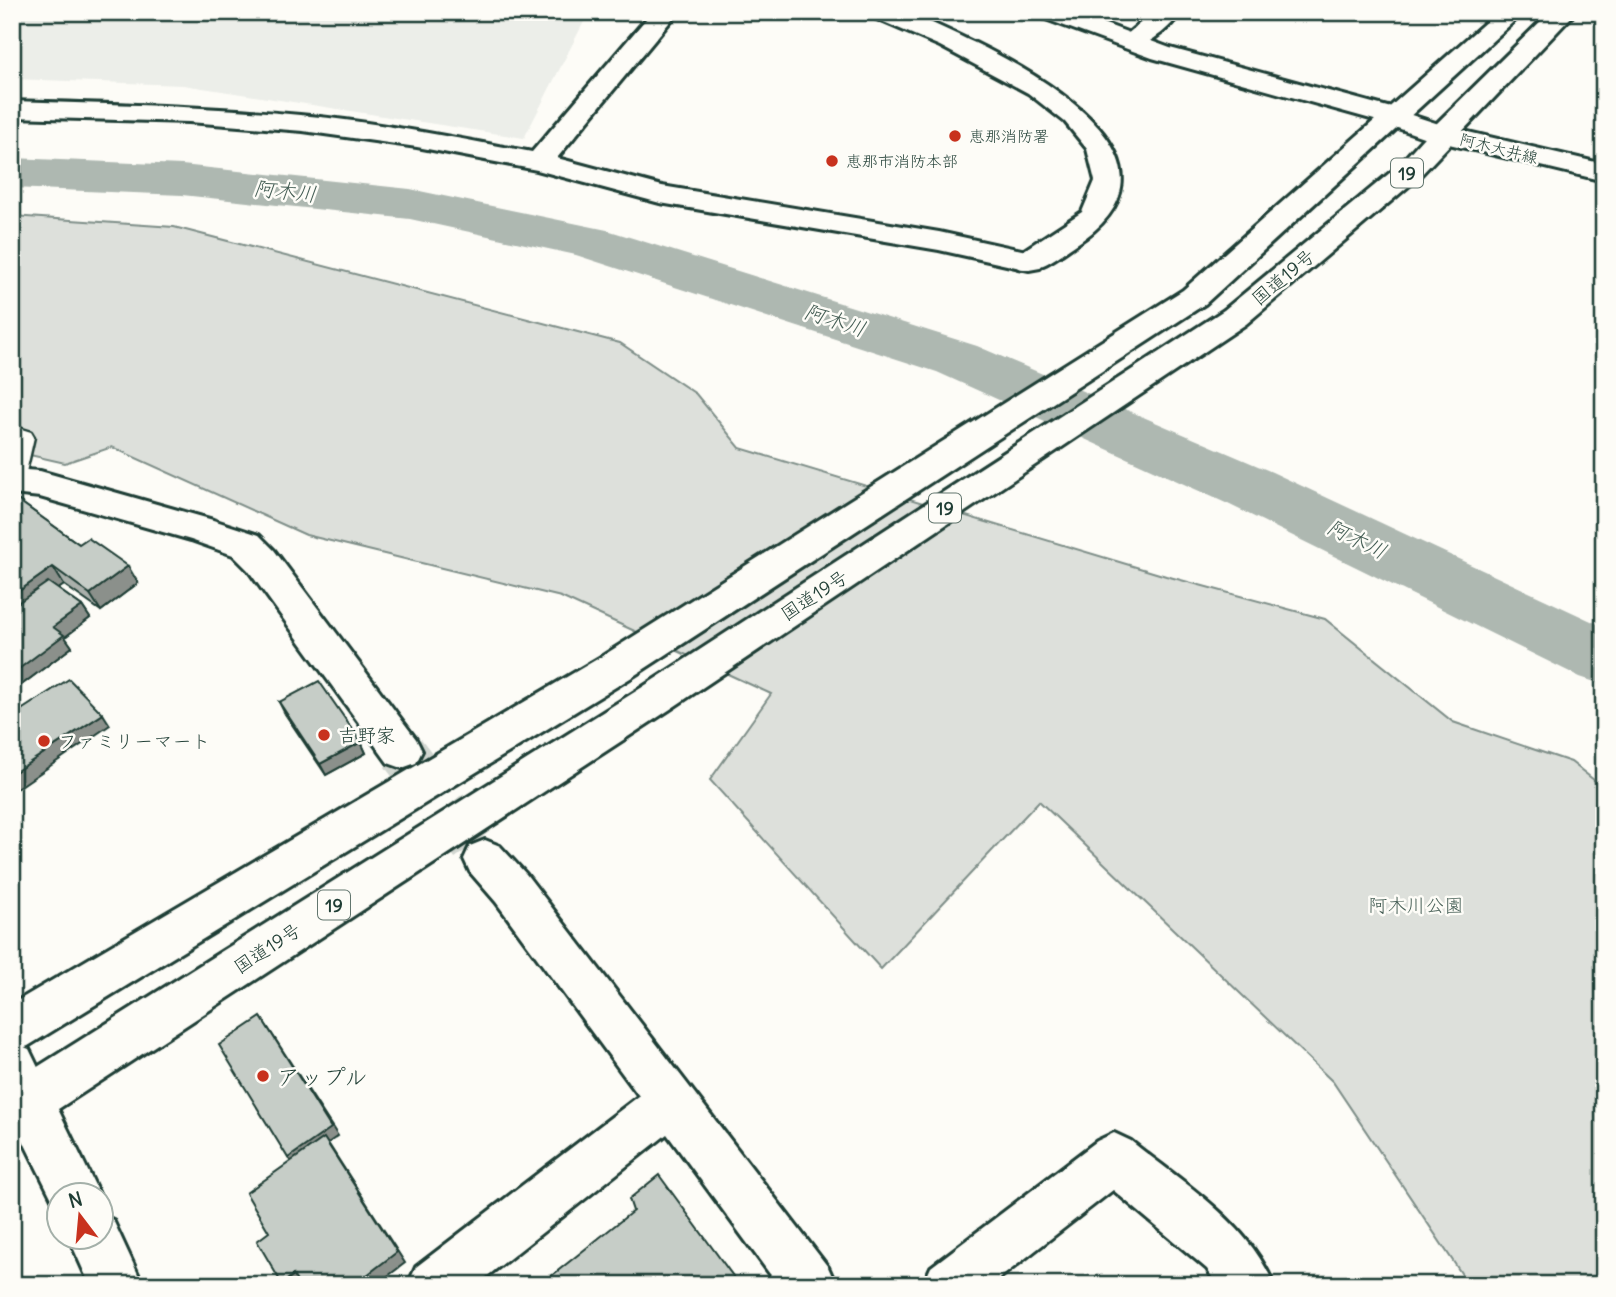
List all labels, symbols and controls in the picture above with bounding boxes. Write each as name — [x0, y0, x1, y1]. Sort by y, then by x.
place label: 恵那消防署 — [969, 126, 1049, 146]
marker: 恵那消防署 — [947, 128, 963, 144]
street label: 阿木大井線 — [1458, 129, 1540, 167]
place label: 恵那市消防本部 — [846, 151, 958, 171]
marker: 恵那市消防本部 — [824, 153, 840, 169]
road number: 19 — [1391, 158, 1423, 188]
water label: 阿木川 — [252, 174, 318, 208]
street label: 国道19号 — [1246, 244, 1320, 310]
water label: 阿木川 — [801, 297, 869, 343]
road number: 19 — [929, 494, 961, 522]
water label: 阿木川 — [1323, 513, 1391, 565]
street label: 国道19号 — [776, 564, 852, 626]
place label: 吉野家 — [338, 723, 395, 747]
marker: 吉野家 — [316, 727, 332, 743]
place label: ファミリーマート — [58, 729, 210, 753]
marker: ファミリーマート — [36, 733, 52, 749]
road number: 19 — [318, 890, 350, 920]
park label: 阿木川公園 — [1368, 893, 1464, 917]
street label: 国道19号 — [229, 917, 305, 979]
place label: アップル — [277, 1062, 368, 1091]
marker: アップル — [255, 1068, 271, 1084]
north arrow — [46, 1182, 116, 1252]
text: N — [66, 1186, 85, 1213]

